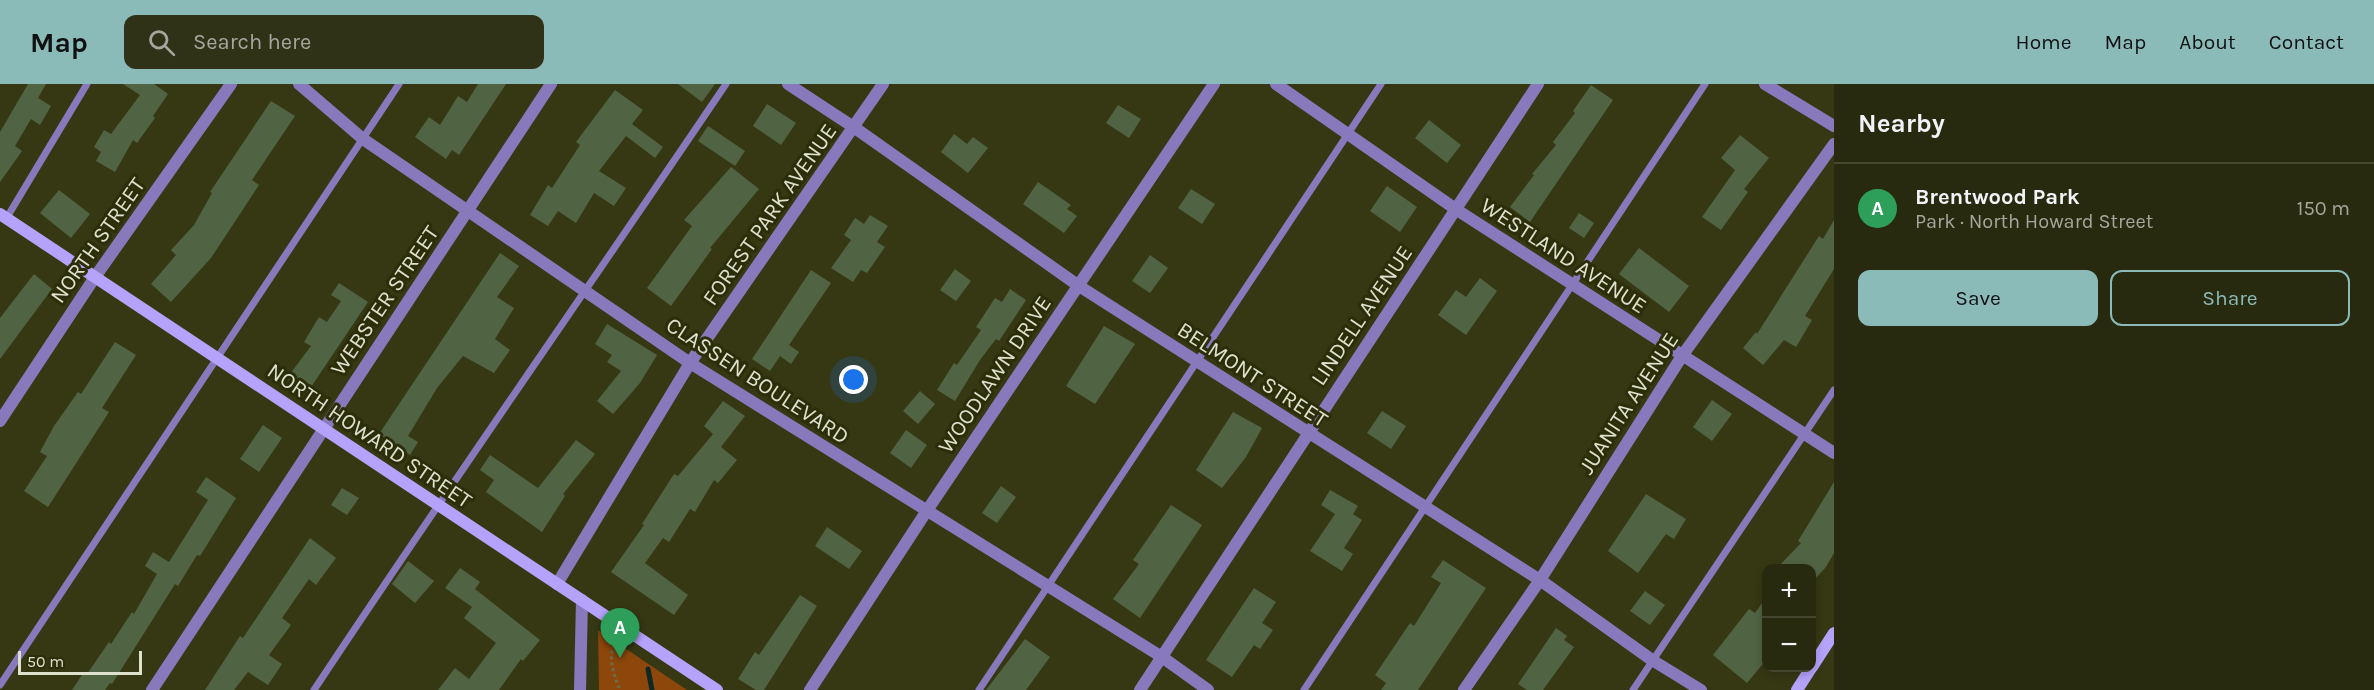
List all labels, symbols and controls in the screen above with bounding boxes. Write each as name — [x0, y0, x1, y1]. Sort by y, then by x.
search box — [124, 15, 544, 69]
text: Map — [30, 26, 88, 59]
icon: search — [145, 26, 178, 59]
text: Search here — [193, 29, 311, 55]
text: Home — [2016, 30, 2072, 54]
text: Map — [2105, 30, 2146, 54]
text: About — [2179, 30, 2236, 54]
text: Contact — [2269, 30, 2344, 54]
text: Nearby — [1858, 108, 1945, 139]
street label: FOREST PARK AVENUE — [697, 119, 842, 310]
street label: NORTH STREET — [45, 173, 151, 308]
text: Brentwood Park — [1915, 184, 2080, 210]
street label: WESTLAND AVENUE — [1476, 192, 1651, 319]
text: A — [1871, 197, 1884, 220]
text: 150 m — [2297, 197, 2350, 220]
text: Park · North Howard Street — [1915, 210, 2153, 233]
street label: WEBSTER STREET — [325, 221, 444, 380]
street label: LINDELL AVENUE — [1306, 241, 1418, 390]
button: Save — [1858, 270, 2098, 326]
button: Share — [2110, 270, 2350, 326]
street label: WOODLAWN DRIVE — [933, 291, 1057, 458]
street label: CLASSEN BOULEVARD — [661, 312, 854, 450]
street label: BELMONT STREET — [1172, 317, 1332, 433]
street label: JUANITA AVENUE — [1573, 328, 1684, 479]
street label: NORTH HOWARD STREET — [262, 358, 477, 514]
your location — [839, 365, 868, 394]
map controls — [1762, 564, 1816, 672]
button: + — [1762, 564, 1816, 618]
pin: A — [600, 608, 640, 658]
button: − — [1762, 618, 1816, 672]
scale bar — [18, 648, 142, 676]
text: 50 m — [27, 652, 64, 671]

